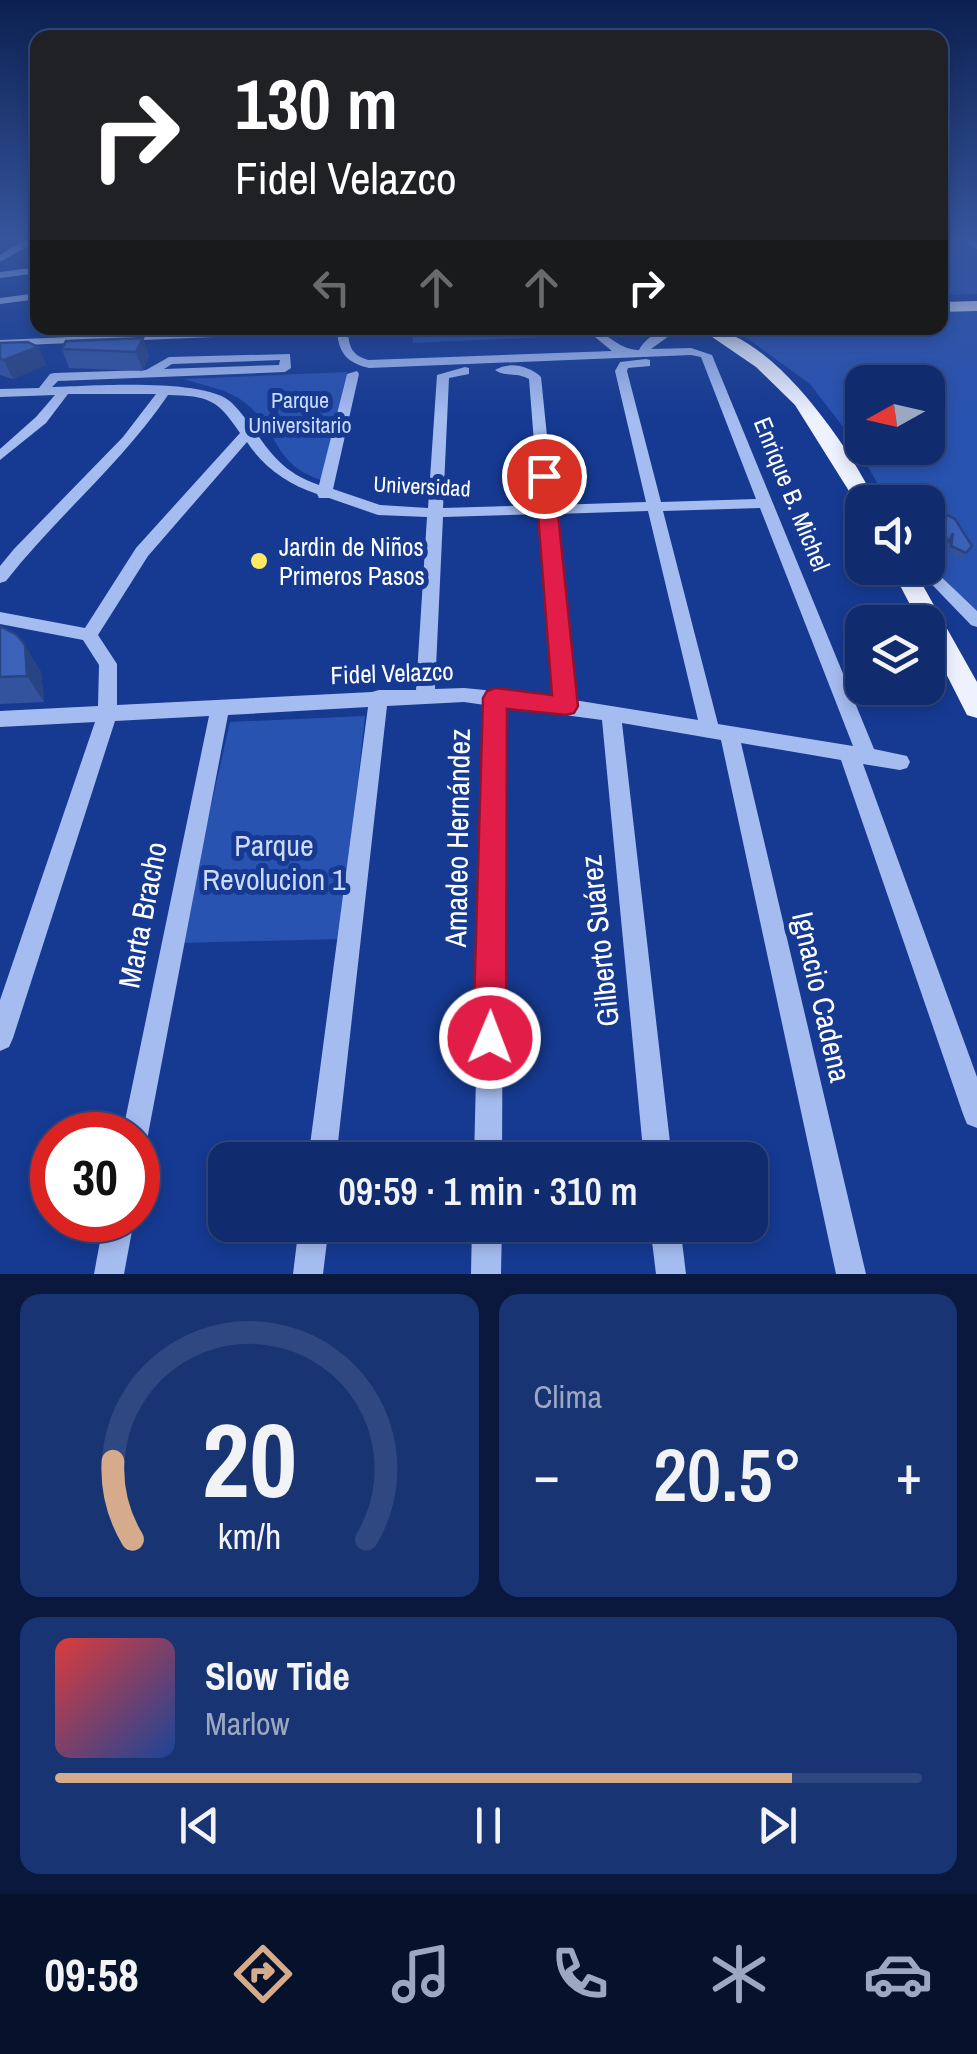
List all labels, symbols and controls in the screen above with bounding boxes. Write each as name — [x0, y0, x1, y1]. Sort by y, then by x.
text: 130 m — [235, 57, 398, 151]
icon: right — [70, 70, 200, 200]
text: Fidel Velazco — [235, 147, 457, 208]
icon: left — [304, 260, 359, 315]
icon: ahead — [409, 260, 464, 315]
icon: ahead — [514, 260, 569, 315]
icon: right — [619, 260, 674, 315]
north arrow — [845, 365, 945, 465]
map controls — [845, 365, 945, 705]
park label: Parque Universitario — [248, 385, 352, 440]
street label: Enrique B. Michel — [746, 412, 838, 576]
pin — [502, 434, 587, 519]
icon: arrive — [517, 449, 572, 504]
street label: Universidad — [373, 468, 471, 504]
button: sound — [845, 485, 945, 585]
place label: Jardin de Niños Primeros Pasos — [279, 530, 425, 593]
marker: Jardin de Niños Primeros Pasos — [248, 550, 270, 572]
button: layers — [845, 605, 945, 705]
street label: Fidel Velazco — [330, 654, 454, 692]
street label: Amadeo Hernández — [435, 728, 479, 949]
park label: Parque Revolucion 1 — [202, 825, 346, 899]
street label: Marta Bracho — [108, 839, 176, 991]
street label: Gilberto Suárez — [570, 853, 628, 1029]
street label: Ignacio Cadena — [783, 908, 861, 1086]
position arrow — [438, 986, 542, 1090]
speed limit sign: 30 — [30, 1112, 160, 1242]
text: 09:59 · 1 min · 310 m — [338, 1166, 638, 1217]
text: Clima — [534, 1375, 602, 1418]
text: 20 — [202, 1389, 297, 1529]
text: 20.5° — [653, 1423, 803, 1524]
text: − — [534, 1437, 560, 1511]
text: + — [896, 1437, 922, 1511]
text: km/h — [217, 1512, 281, 1560]
text: Slow Tide — [205, 1651, 350, 1702]
text: Marlow — [205, 1702, 290, 1745]
icon: previous — [172, 1798, 227, 1853]
icon: pause — [461, 1798, 516, 1853]
icon: next — [750, 1798, 805, 1853]
icon: directions — [228, 1939, 298, 2009]
icon: music — [386, 1939, 456, 2009]
icon: phone — [545, 1939, 615, 2009]
icon: climate — [704, 1939, 774, 2009]
icon: car — [863, 1939, 933, 2009]
text: 09:58 — [44, 1944, 139, 2005]

